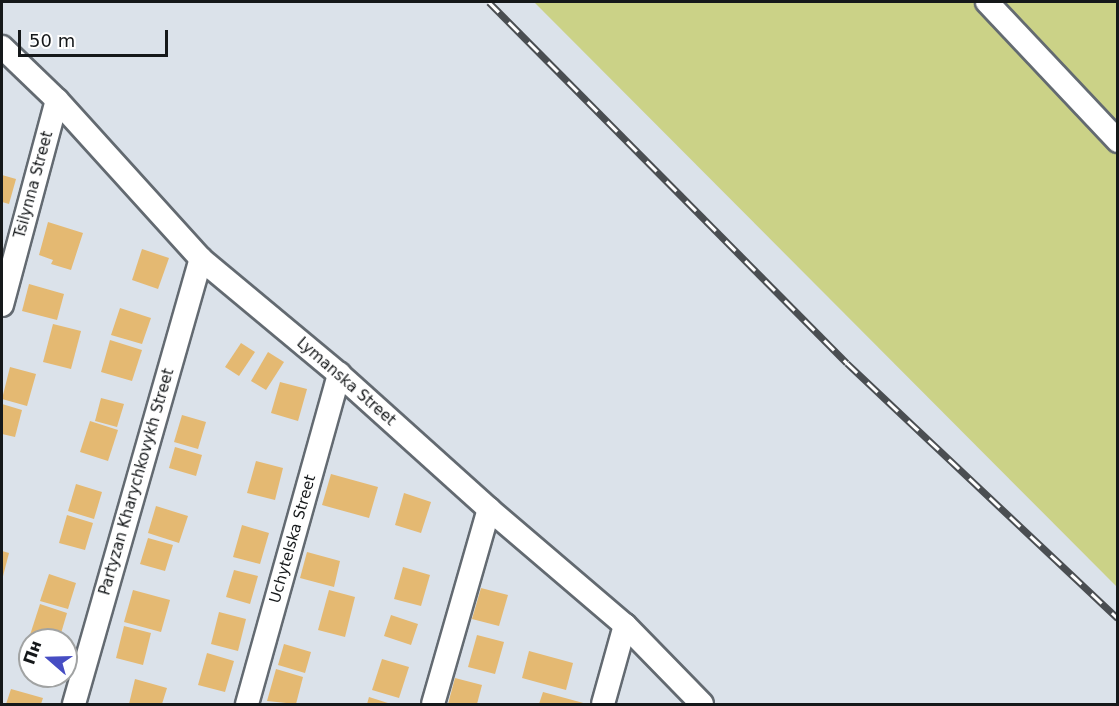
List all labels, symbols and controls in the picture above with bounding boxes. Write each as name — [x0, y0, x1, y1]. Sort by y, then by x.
scale bar — [21, 18, 171, 56]
text: 50 m — [29, 30, 75, 51]
street label: Tsilynna Street — [11, 129, 57, 241]
street label: Lymanska Street — [293, 334, 399, 430]
street label: Partyzan Kharychkovykh Street — [96, 367, 178, 597]
street label: Uchytelska Street — [266, 473, 320, 605]
north arrow — [18, 628, 78, 688]
text: Пн — [19, 638, 46, 667]

